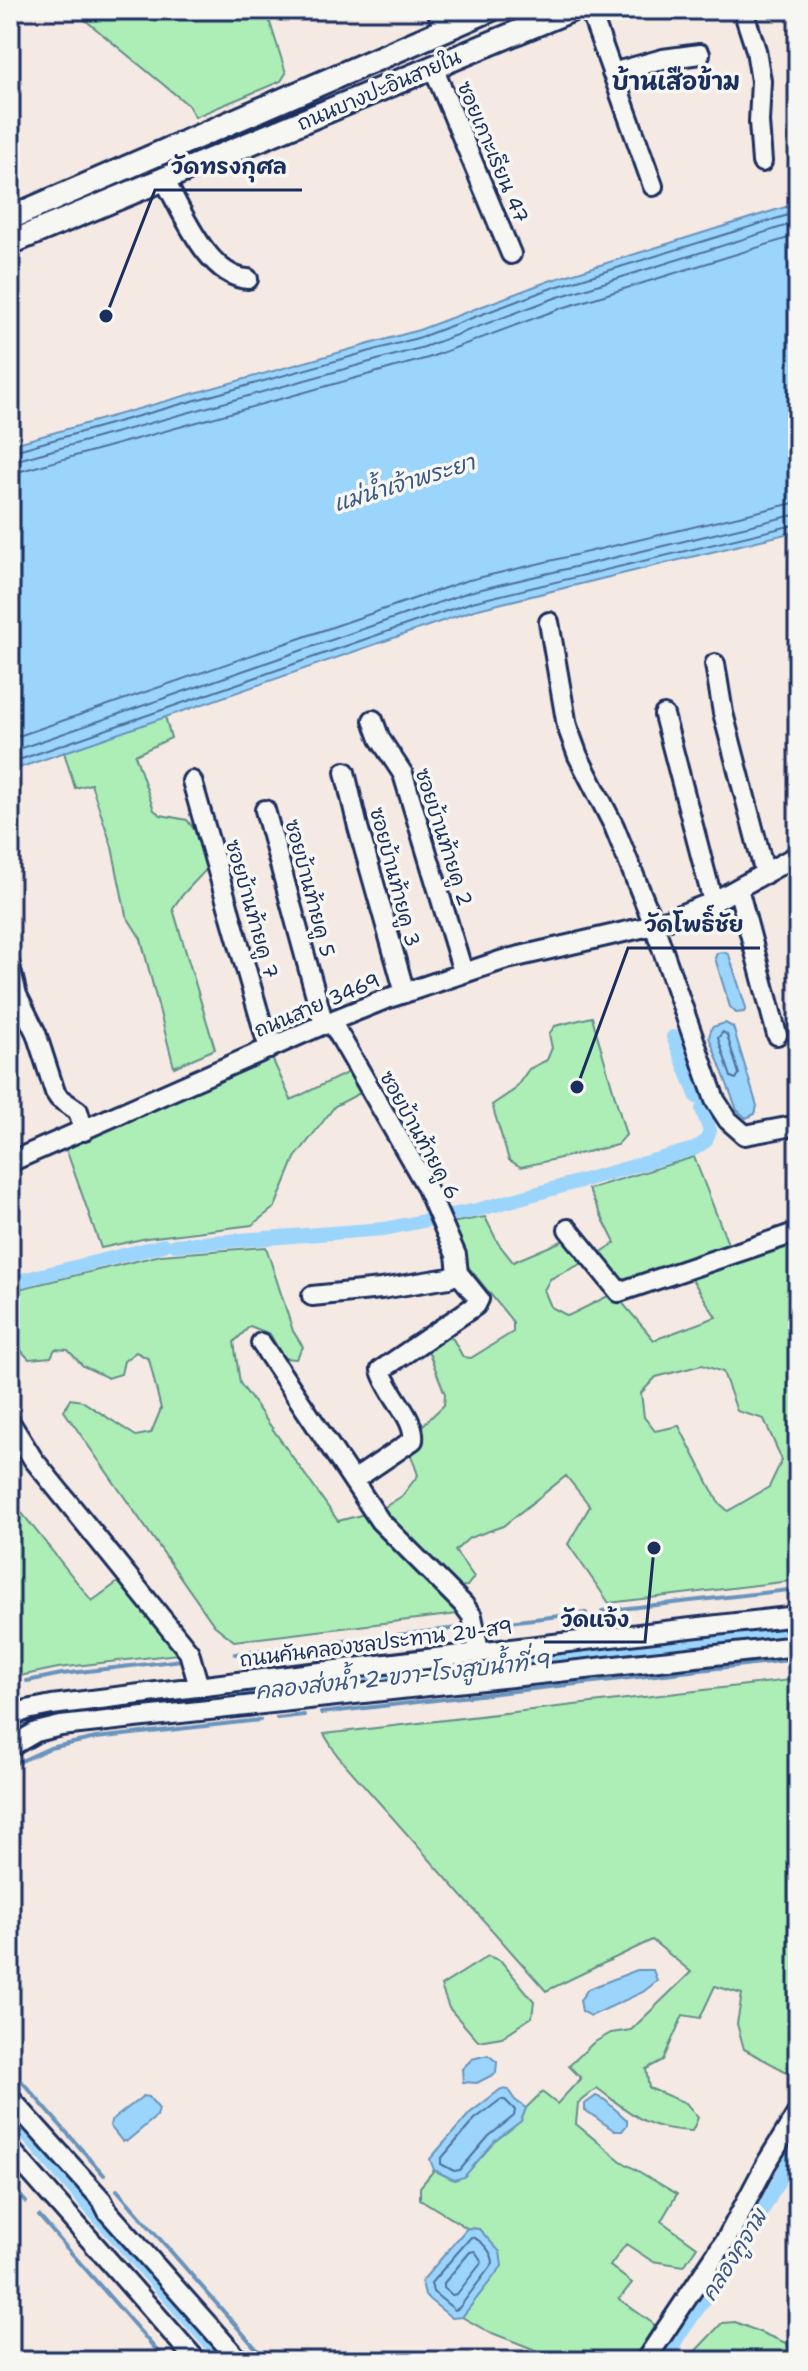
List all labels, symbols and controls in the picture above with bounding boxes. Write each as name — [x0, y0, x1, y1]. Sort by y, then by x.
street label: ถนนบางปะอินสายใน — [293, 44, 465, 136]
district label: บ้านเสือข้าม — [612, 65, 740, 98]
street label: ซอยเกาะเรียน 47 — [451, 77, 535, 227]
callout: วัดทรงกุศล — [155, 144, 302, 190]
text: วัดทรงกุศล — [171, 152, 287, 183]
water label: แม่น้ำเจ้าพระยา — [328, 442, 480, 518]
street label: ซอยบ้านท้ายคู 2 — [407, 765, 479, 910]
street label: ซอยบ้านท้ายคู 3 — [361, 804, 426, 950]
street label: ซอยบ้านท้ายคู 5 — [276, 816, 341, 961]
street label: ซอยบ้านท้ายคู 7 — [217, 837, 284, 982]
callout: วัดโพธิ์ชัย — [628, 902, 760, 948]
text: วัดโพธิ์ชัย — [644, 904, 744, 939]
street label: ถนนสาย 3469 — [250, 967, 384, 1043]
street label: ซอยบ้านท้ายคู 6 — [371, 1066, 466, 1205]
callout: วัดแจ้ง — [544, 1596, 645, 1642]
text: วัดแจ้ง — [561, 1605, 629, 1634]
street label: ถนนคันคลองชลประทาน 2ข-ส9 — [238, 1613, 514, 1673]
water label: คลองส่งน้ำ 2 ขวา-โรงสูบน้ำที่ 9 — [253, 1640, 552, 1708]
water label: คลองคูจาม — [694, 2202, 776, 2307]

